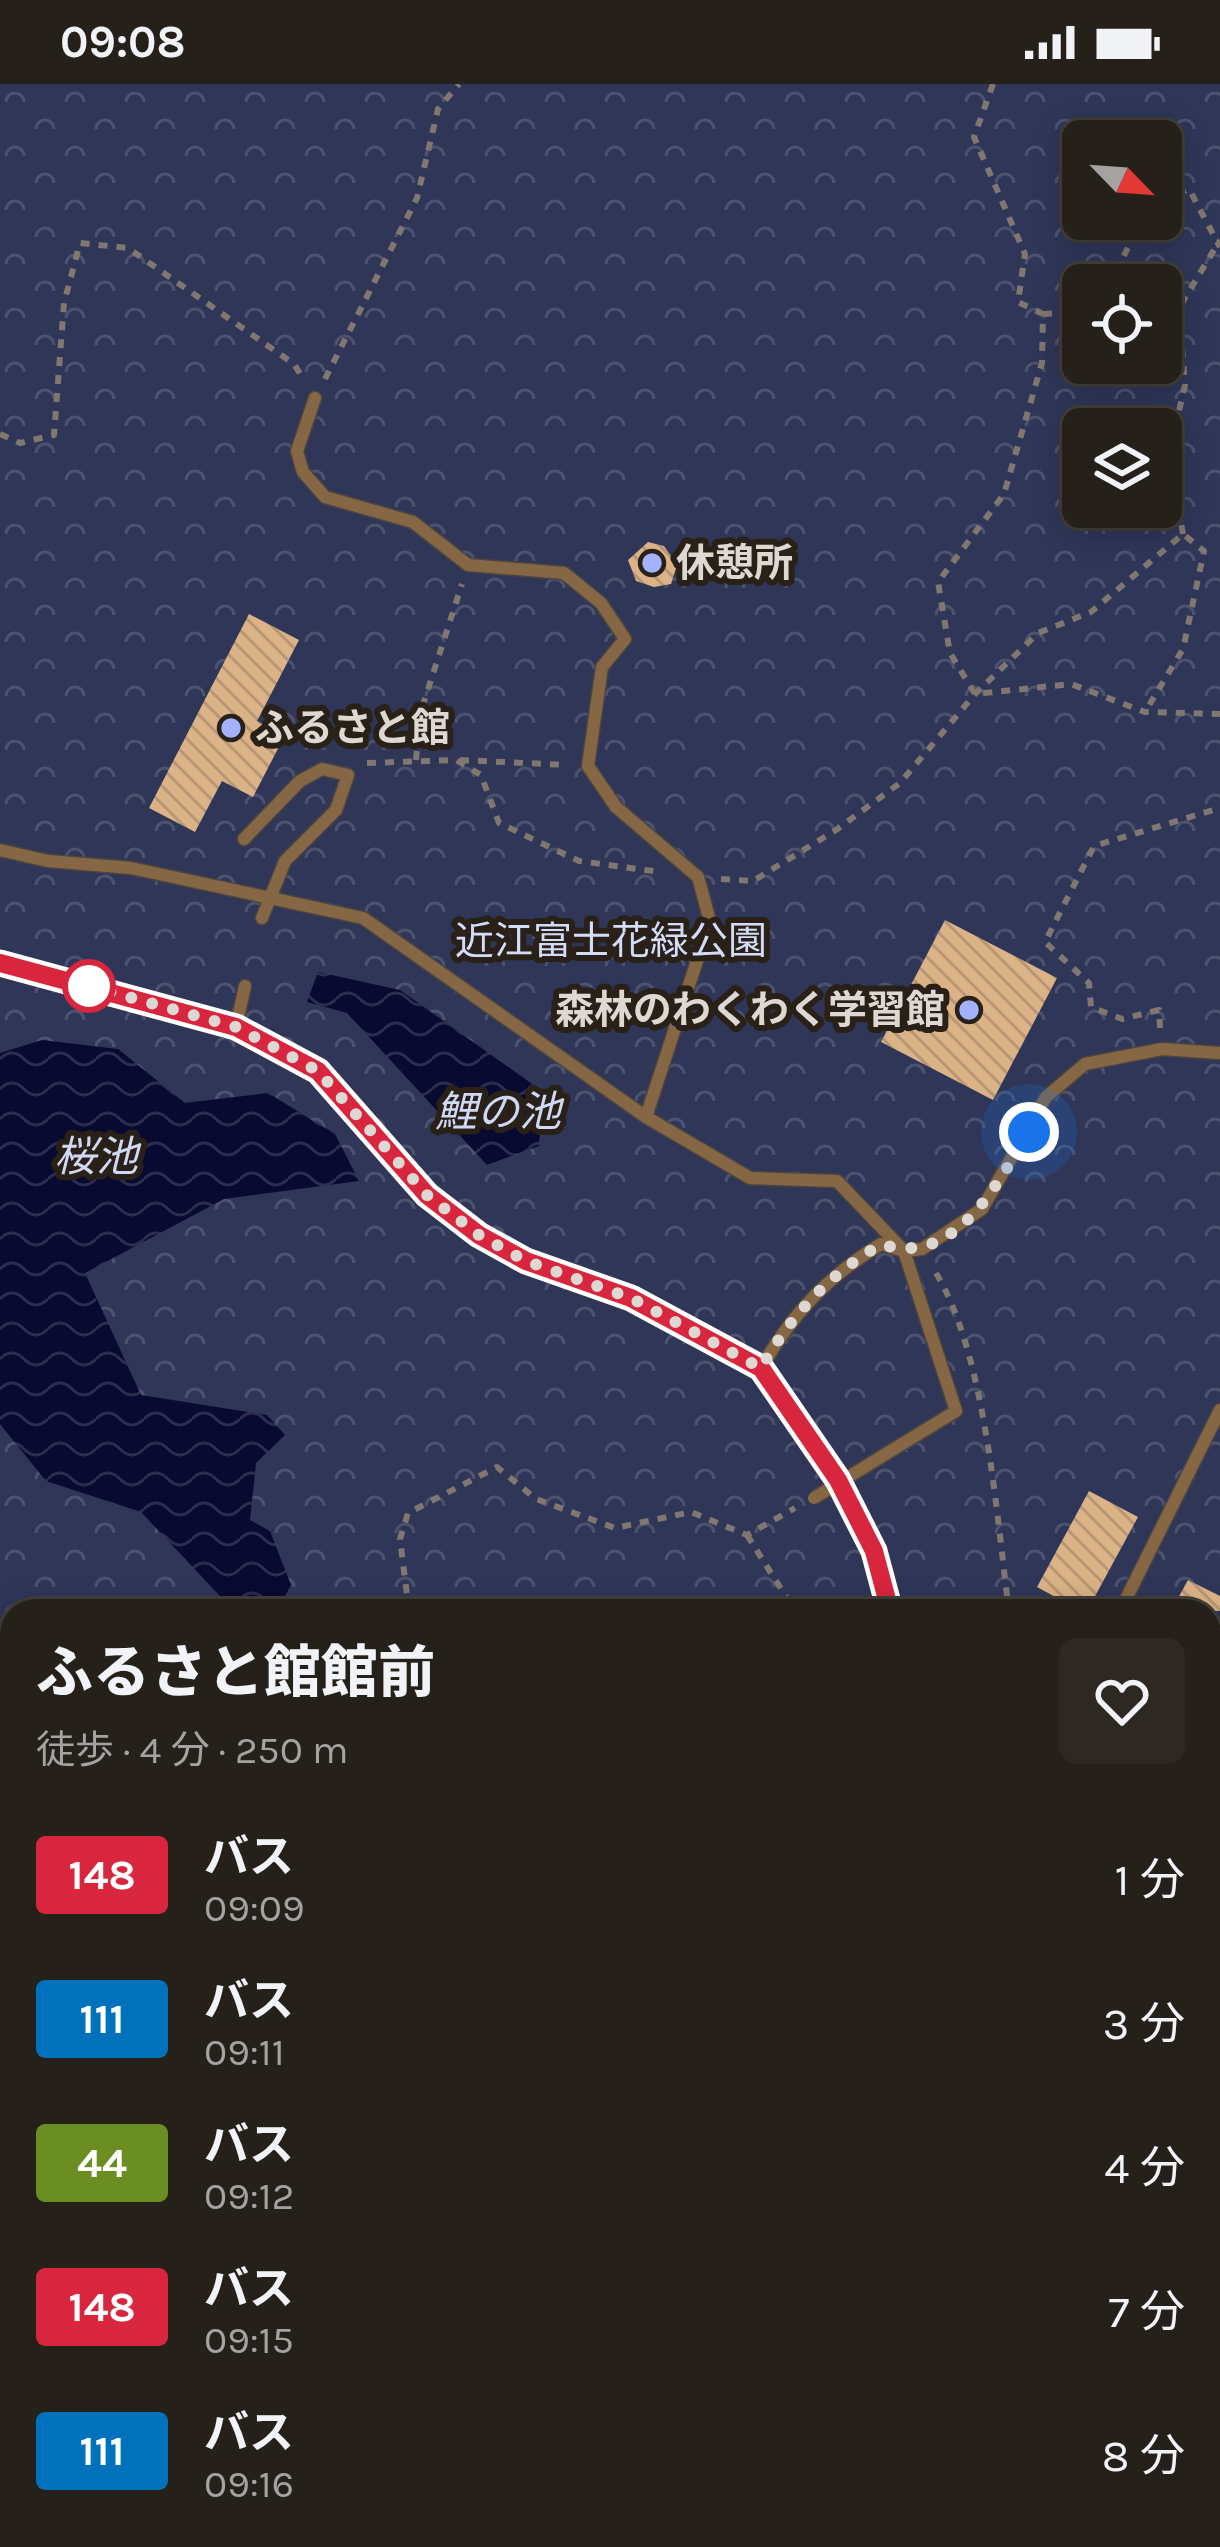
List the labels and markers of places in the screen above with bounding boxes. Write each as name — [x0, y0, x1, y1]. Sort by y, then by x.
place label: 休憩所 — [676, 540, 793, 586]
marker: 休憩所 — [639, 550, 665, 576]
place label: ふるさと館 — [255, 705, 450, 751]
marker: ふるさと館 — [218, 715, 244, 741]
unlabelled marker — [64, 961, 114, 1011]
place label: 森林のわくわく学習館 — [555, 987, 945, 1033]
marker: 森林のわくわく学習館 — [956, 997, 982, 1023]

